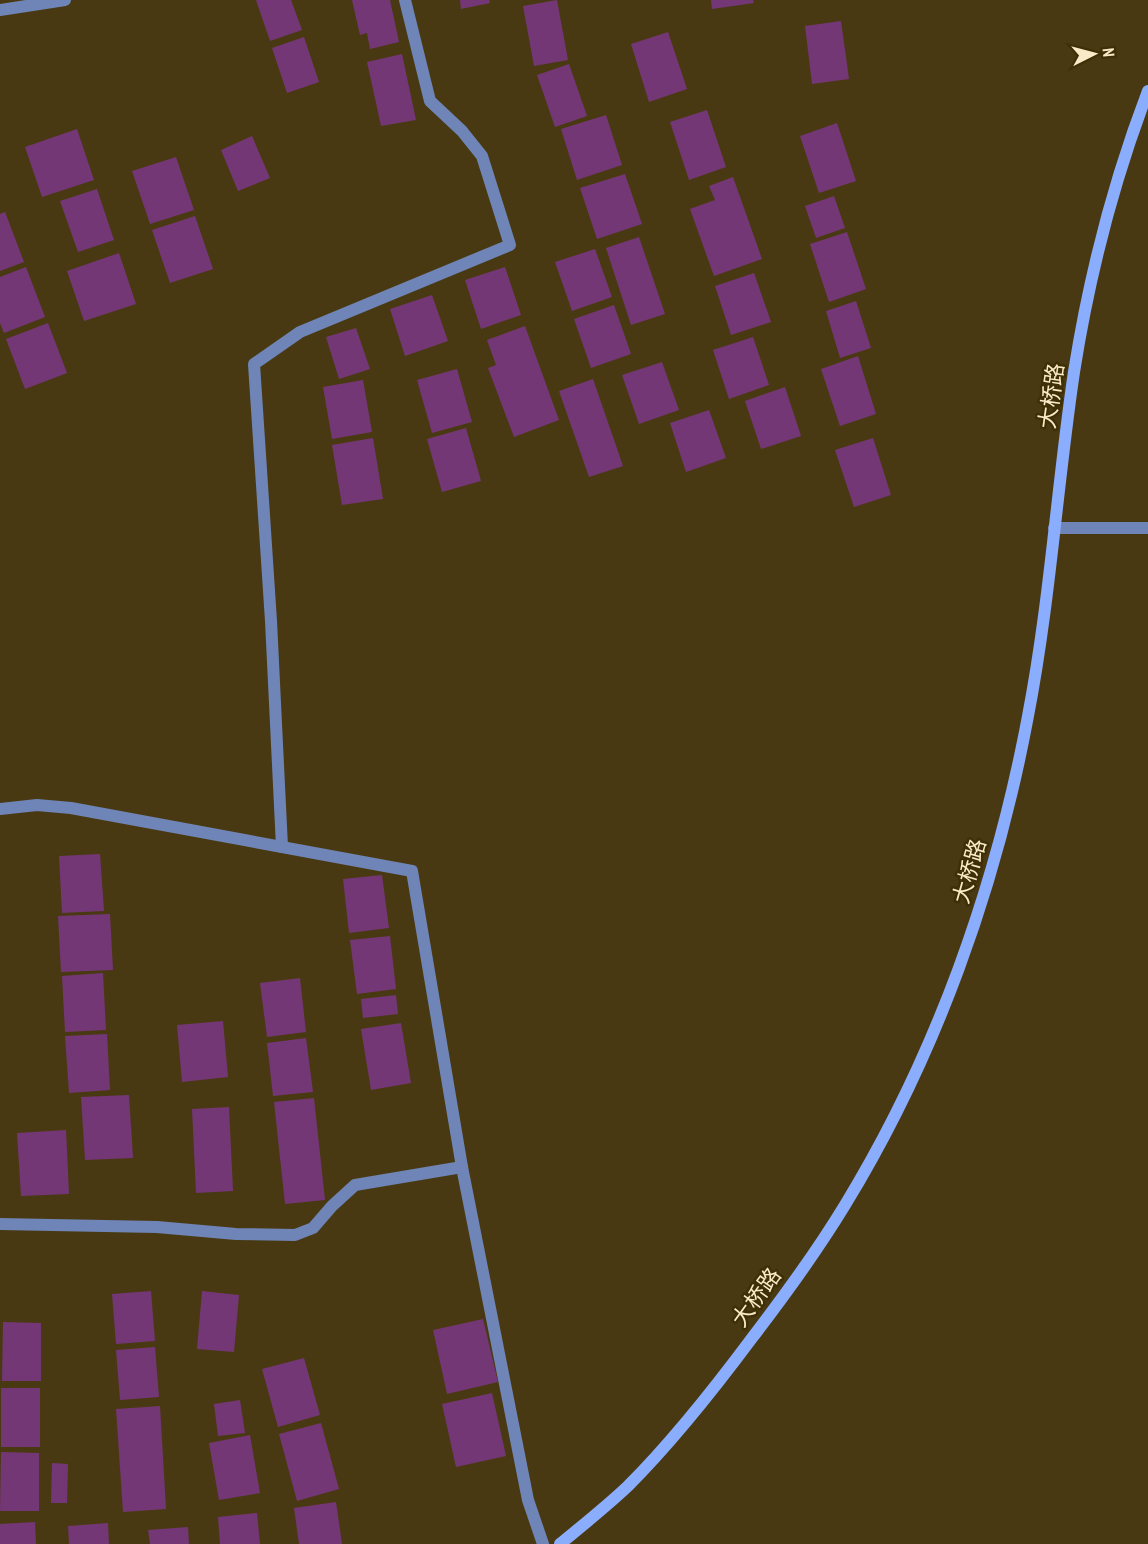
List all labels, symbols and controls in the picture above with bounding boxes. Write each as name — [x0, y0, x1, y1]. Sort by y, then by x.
north arrow — [1064, 24, 1124, 84]
text: N — [1099, 47, 1119, 58]
street label: 大桥路 — [1033, 361, 1069, 431]
street label: 大桥路 — [946, 835, 992, 907]
street label: 大桥路 — [725, 1262, 787, 1332]

